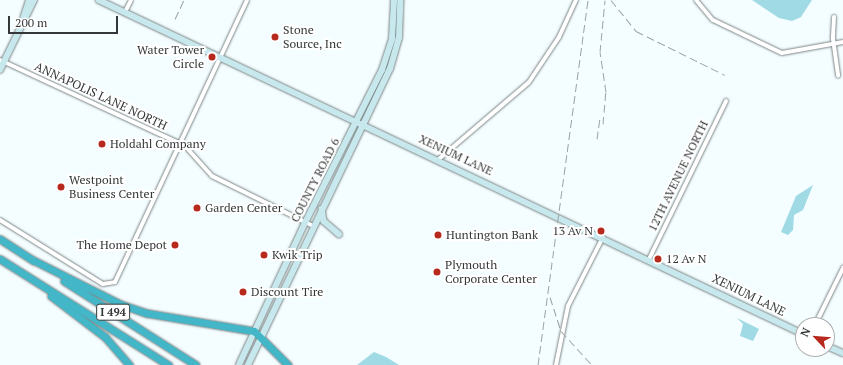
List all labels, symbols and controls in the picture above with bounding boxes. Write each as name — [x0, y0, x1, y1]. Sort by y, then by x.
scale bar — [10, 8, 120, 34]
text: 200 m — [15, 15, 47, 30]
place label: Stone Source, Inc — [283, 23, 342, 51]
marker: Stone Source, Inc — [270, 32, 280, 42]
place label: Water Tower Circle — [137, 43, 204, 71]
marker: Water Tower Circle — [207, 52, 217, 62]
street label: ANNAPOLIS LANE NORTH — [33, 59, 169, 133]
street label: 12TH AVENUE NORTH — [645, 118, 711, 234]
street label: XENIUM LANE — [417, 132, 495, 178]
street label: COUNTY ROAD 6 — [288, 135, 342, 225]
place label: Holdahl Company — [110, 137, 206, 151]
marker: Holdahl Company — [97, 139, 107, 149]
place label: Westpoint Business Center — [69, 173, 154, 201]
marker: Westpoint Business Center — [56, 182, 66, 192]
place label: Garden Center — [205, 201, 282, 215]
marker: Garden Center — [192, 203, 202, 213]
place label: 13 Av N — [552, 224, 593, 238]
marker: 13 Av N — [596, 226, 606, 236]
place label: Huntington Bank — [446, 228, 538, 242]
marker: Huntington Bank — [433, 230, 443, 240]
place label: The Home Depot — [77, 238, 167, 252]
marker: The Home Depot — [170, 240, 180, 250]
place label: Kwik Trip — [272, 248, 323, 262]
marker: Kwik Trip — [259, 250, 269, 260]
place label: 12 Av N — [666, 252, 707, 266]
marker: 12 Av N — [653, 254, 663, 264]
place label: Plymouth Corporate Center — [445, 258, 537, 286]
marker: Plymouth Corporate Center — [432, 267, 442, 277]
street label: XENIUM LANE — [710, 271, 788, 319]
place label: Discount Tire — [251, 285, 323, 299]
marker: Discount Tire — [238, 287, 248, 297]
road number: I 494 — [96, 303, 130, 321]
north arrow — [795, 317, 835, 357]
text: N — [797, 325, 813, 339]

